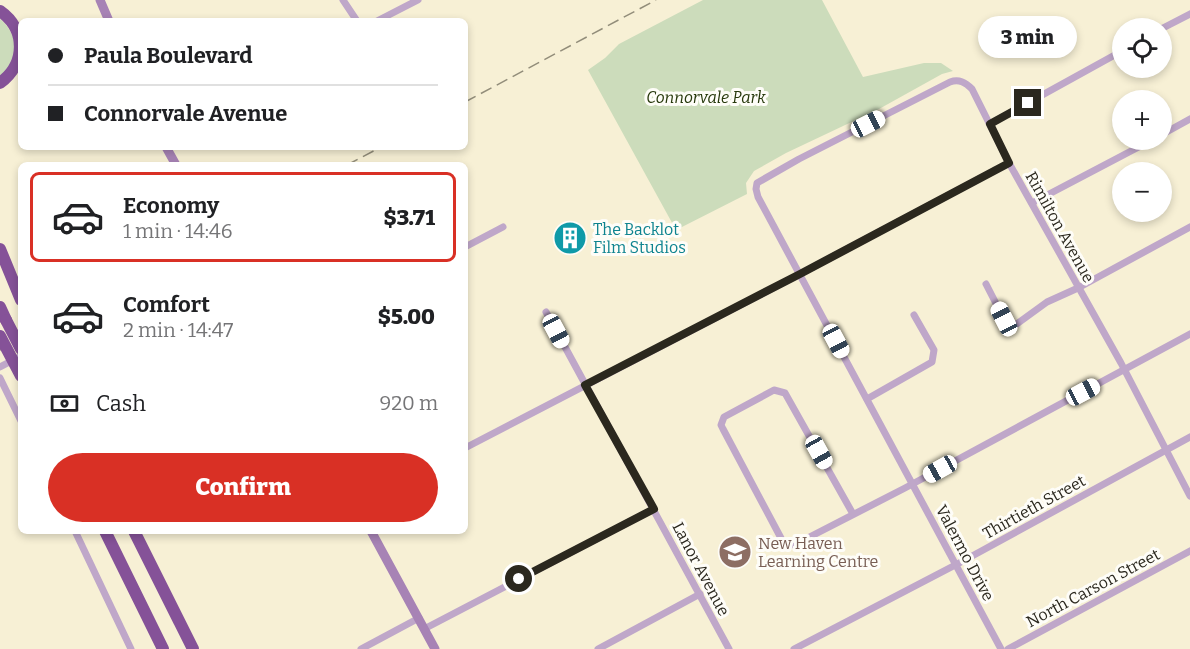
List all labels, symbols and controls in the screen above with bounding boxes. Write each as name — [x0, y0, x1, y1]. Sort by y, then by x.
callout: 3 min — [978, 16, 1078, 58]
map controls — [1112, 18, 1172, 222]
button: locate — [1112, 18, 1172, 78]
text: 3 min — [1001, 25, 1054, 49]
text: Paula Boulevard — [84, 42, 253, 69]
park label: Connorvale Park — [646, 88, 766, 107]
route end — [1014, 89, 1041, 116]
button: + — [1112, 90, 1172, 150]
text: Connorvale Avenue — [84, 100, 287, 127]
car — [848, 108, 888, 140]
button: − — [1112, 162, 1172, 222]
street label: Rimilton Avenue — [1022, 168, 1098, 286]
icon: car — [51, 190, 105, 244]
text: Economy — [123, 192, 219, 219]
text: $3.71 — [383, 204, 435, 231]
text: 1 min · 14:46 — [123, 219, 232, 243]
building icon: The Backlot Film Studios — [552, 220, 588, 256]
place label: The Backlot Film Studios — [593, 220, 686, 257]
icon: car — [51, 289, 105, 343]
text: Comfort — [123, 291, 210, 318]
car — [988, 299, 1020, 339]
text: $5.00 — [378, 303, 435, 330]
car — [540, 311, 572, 351]
text: 2 min · 14:47 — [123, 318, 233, 342]
car — [820, 321, 852, 361]
car — [1063, 376, 1103, 408]
icon: cash — [48, 387, 81, 420]
text: Cash — [96, 390, 146, 417]
text: 920 m — [380, 391, 438, 415]
car — [802, 432, 836, 472]
car — [920, 452, 960, 486]
button: Confirm — [48, 453, 438, 522]
street label: Thirtieth Street — [979, 471, 1089, 543]
street label: Valermo Drive — [932, 502, 998, 604]
street label: Lanor Avenue — [668, 519, 734, 619]
school or university icon: New Haven Learning Centre — [717, 534, 753, 570]
place label: New Haven Learning Centre — [758, 534, 878, 571]
street label: North Carson Street — [1023, 545, 1163, 631]
route start — [505, 565, 532, 592]

